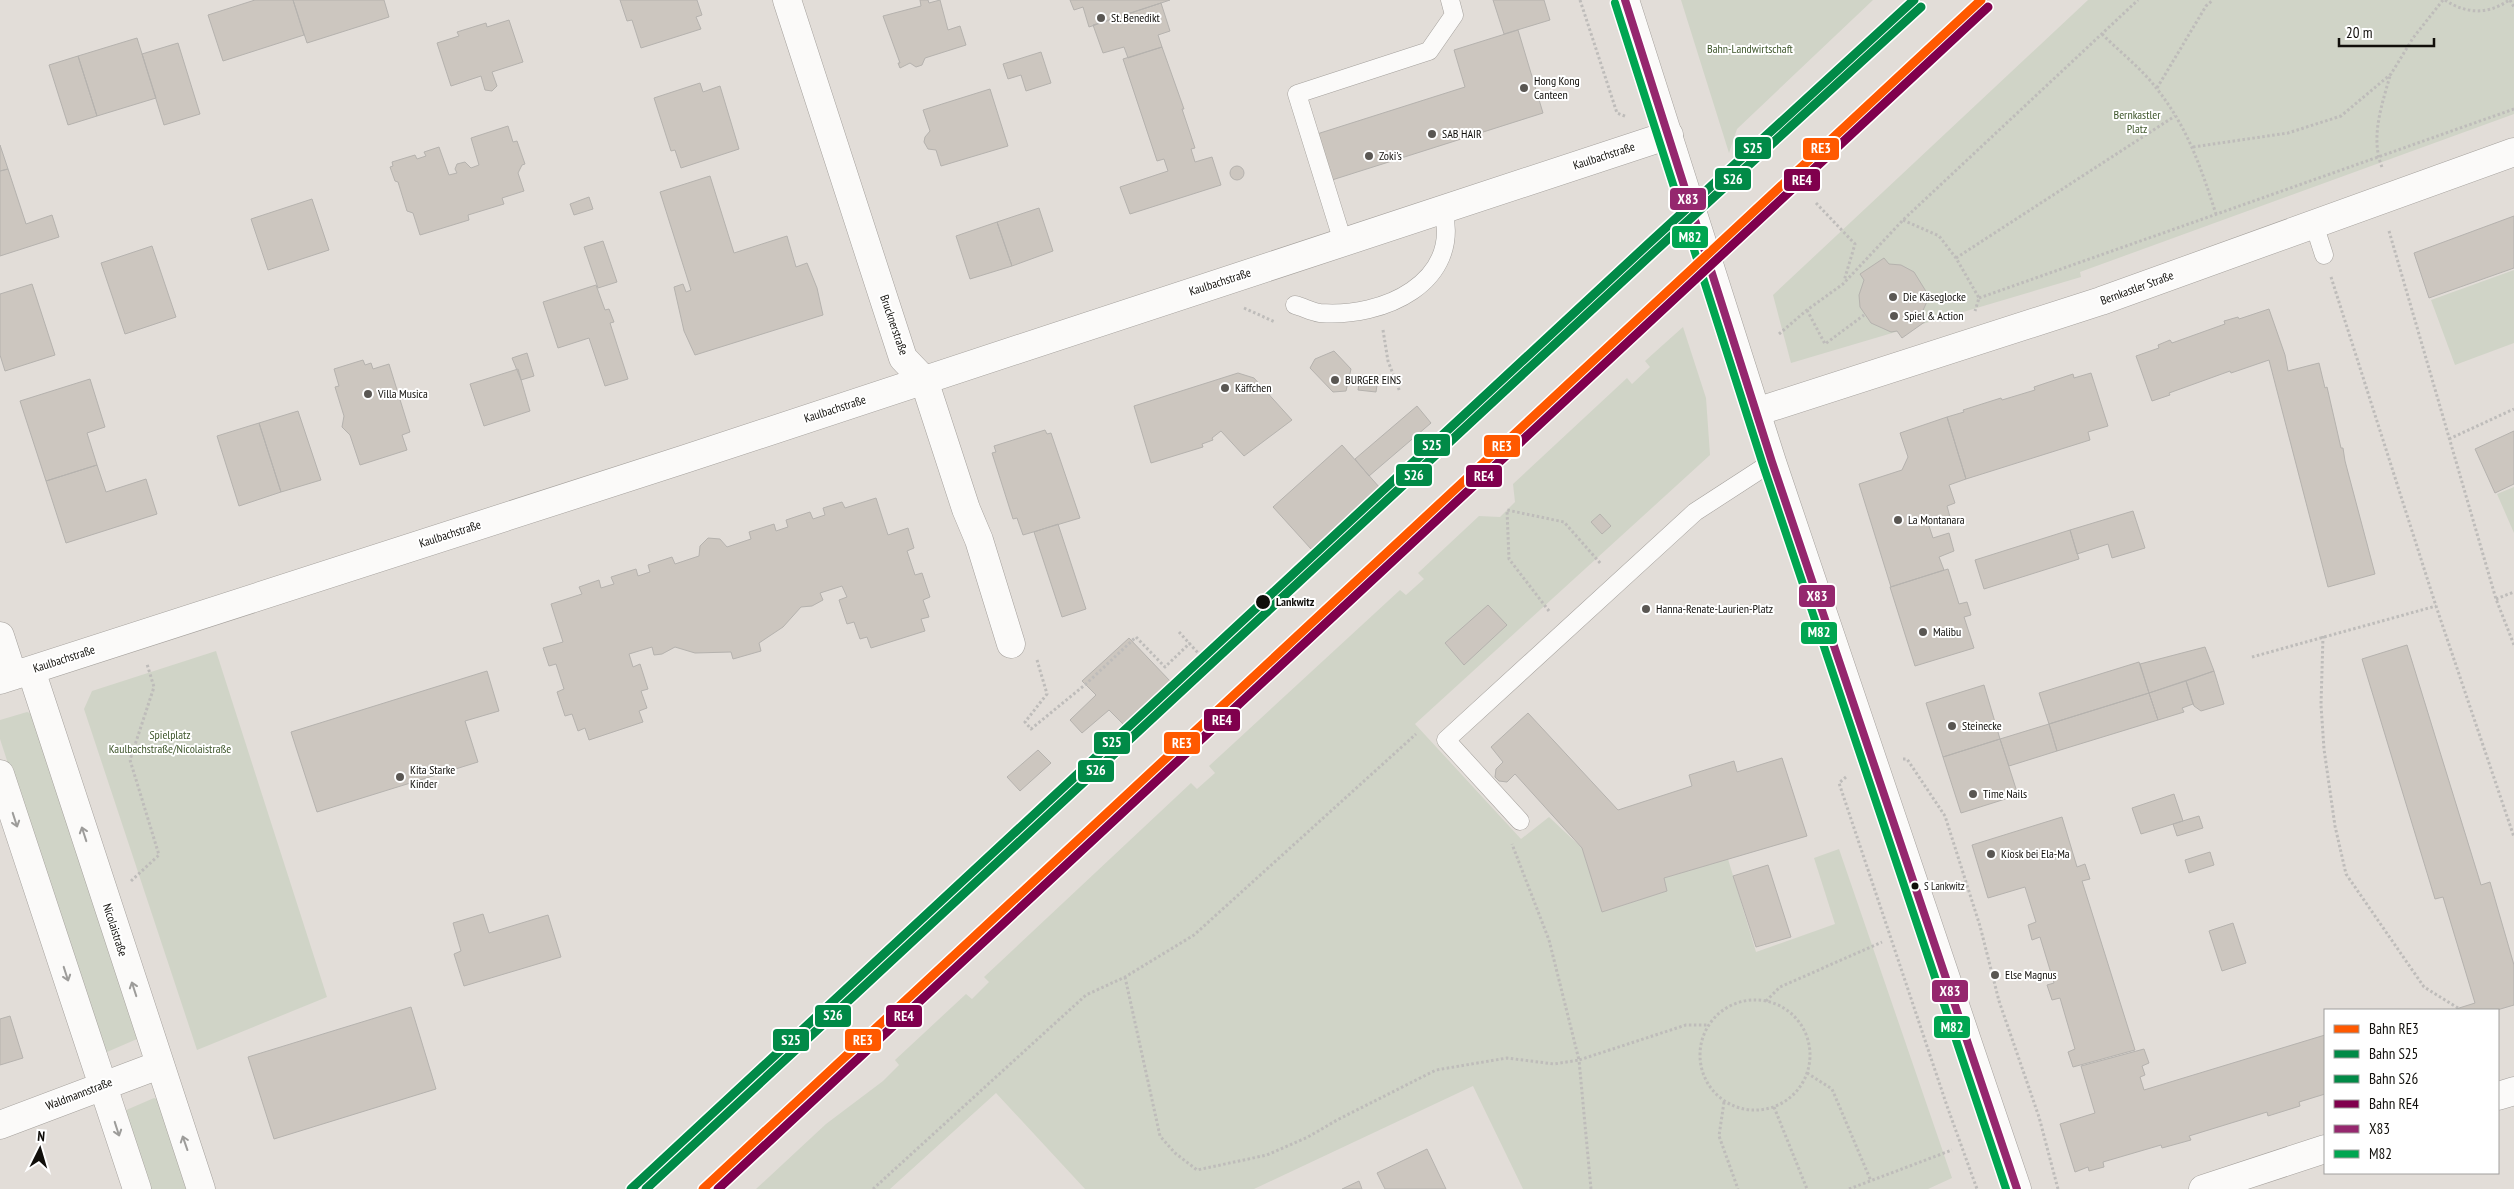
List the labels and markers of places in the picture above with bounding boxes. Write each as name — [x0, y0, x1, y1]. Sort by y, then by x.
place label: St. Benedikt — [1111, 10, 1161, 25]
marker: St. Benedikt — [1095, 12, 1107, 24]
place label: Hong Kong Canteen — [1534, 73, 1580, 102]
marker: Hong Kong Canteen — [1518, 82, 1530, 94]
place label: SAB HAIR — [1442, 126, 1482, 141]
marker: SAB HAIR — [1426, 128, 1438, 140]
place label: Zoki's — [1379, 148, 1402, 163]
marker: Zoki's — [1363, 150, 1375, 162]
place label: Die Käseglocke — [1903, 289, 1966, 304]
marker: Die Käseglocke — [1887, 291, 1899, 303]
place label: Spiel & Action — [1904, 308, 1964, 323]
marker: Spiel & Action — [1888, 310, 1900, 322]
place label: BURGER EINS — [1345, 372, 1401, 387]
marker: BURGER EINS — [1329, 374, 1341, 386]
place label: Käffchen — [1235, 380, 1272, 395]
marker: Käffchen — [1219, 382, 1231, 394]
place label: Villa Musica — [377, 386, 428, 401]
marker: Villa Musica — [362, 388, 374, 400]
place label: La Montanara — [1908, 512, 1965, 527]
marker: La Montanara — [1892, 514, 1904, 526]
marker: Lankwitz — [1254, 593, 1272, 611]
place label: Lankwitz — [1276, 594, 1315, 609]
place label: Hanna-Renate-Laurien-Platz — [1656, 601, 1773, 616]
marker: Hanna-Renate-Laurien-Platz — [1640, 603, 1652, 615]
place label: Malibu — [1933, 624, 1961, 639]
marker: Malibu — [1917, 626, 1929, 638]
place label: Steinecke — [1962, 718, 2002, 733]
marker: Steinecke — [1946, 720, 1958, 732]
place label: Kita Starke Kinder — [410, 762, 455, 791]
marker: Kita Starke Kinder — [394, 771, 406, 783]
place label: Time Nails — [1983, 786, 2027, 801]
marker: Time Nails — [1967, 788, 1979, 800]
place label: Kiosk bei Ela-Ma — [2001, 846, 2070, 861]
marker: Kiosk bei Ela-Ma — [1985, 848, 1997, 860]
place label: S Lankwitz — [1924, 879, 1965, 893]
marker: S Lankwitz — [1910, 881, 1920, 891]
place label: Else Magnus — [2005, 967, 2057, 982]
marker: Else Magnus — [1989, 969, 2001, 981]

